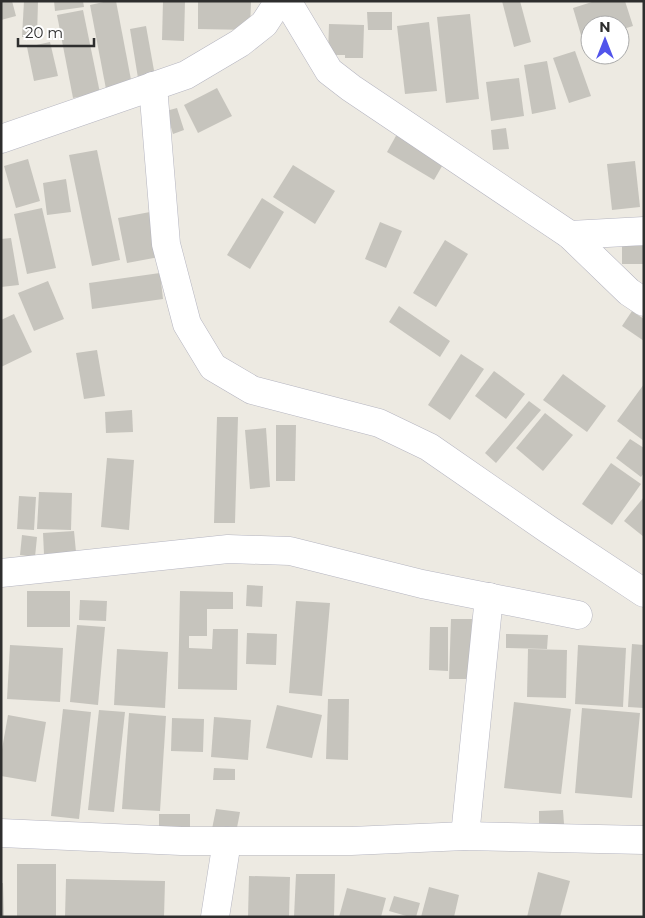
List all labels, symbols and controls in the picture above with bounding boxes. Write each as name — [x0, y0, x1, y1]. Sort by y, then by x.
scale bar — [18, 15, 94, 47]
north arrow — [580, 15, 630, 65]
text: N — [599, 18, 611, 36]
text: 20 m — [25, 23, 63, 42]

